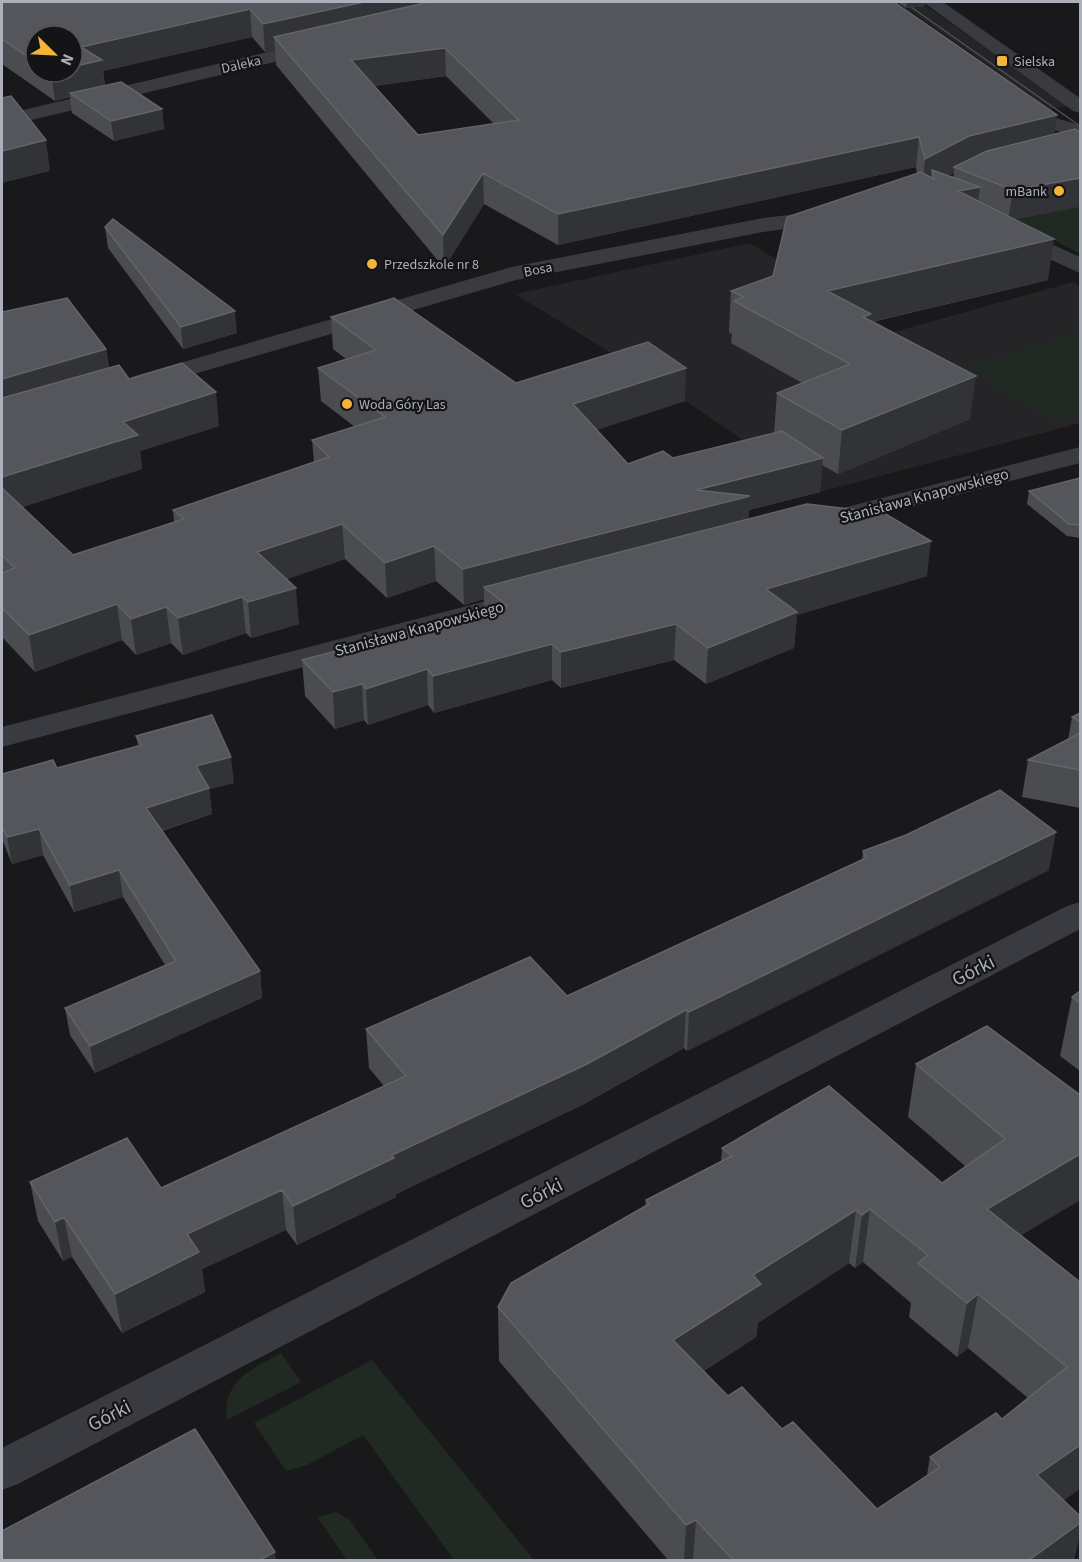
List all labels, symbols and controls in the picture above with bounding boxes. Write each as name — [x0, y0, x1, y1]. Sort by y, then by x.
north arrow — [24, 24, 84, 84]
text: N — [55, 50, 79, 69]
street label: Daleka — [219, 51, 263, 79]
place label: Sielska — [1014, 52, 1055, 72]
marker: Sielska — [995, 54, 1009, 68]
place label: mBank — [1006, 182, 1047, 202]
marker: mBank — [1052, 184, 1066, 198]
place label: Przedszkole nr 8 — [384, 255, 479, 275]
marker: Przedszkole nr 8 — [365, 257, 379, 271]
street label: Bosa — [522, 257, 554, 283]
place label: Woda Góry Las — [359, 395, 446, 415]
marker: Woda Góry Las — [340, 397, 354, 411]
street label: Stanisława Knapowskiego — [837, 463, 1011, 529]
street label: Stanisława Knapowskiego — [332, 596, 506, 662]
street label: Górki — [947, 948, 1000, 994]
street label: Górki — [515, 1171, 568, 1217]
street label: Górki — [83, 1393, 136, 1439]

